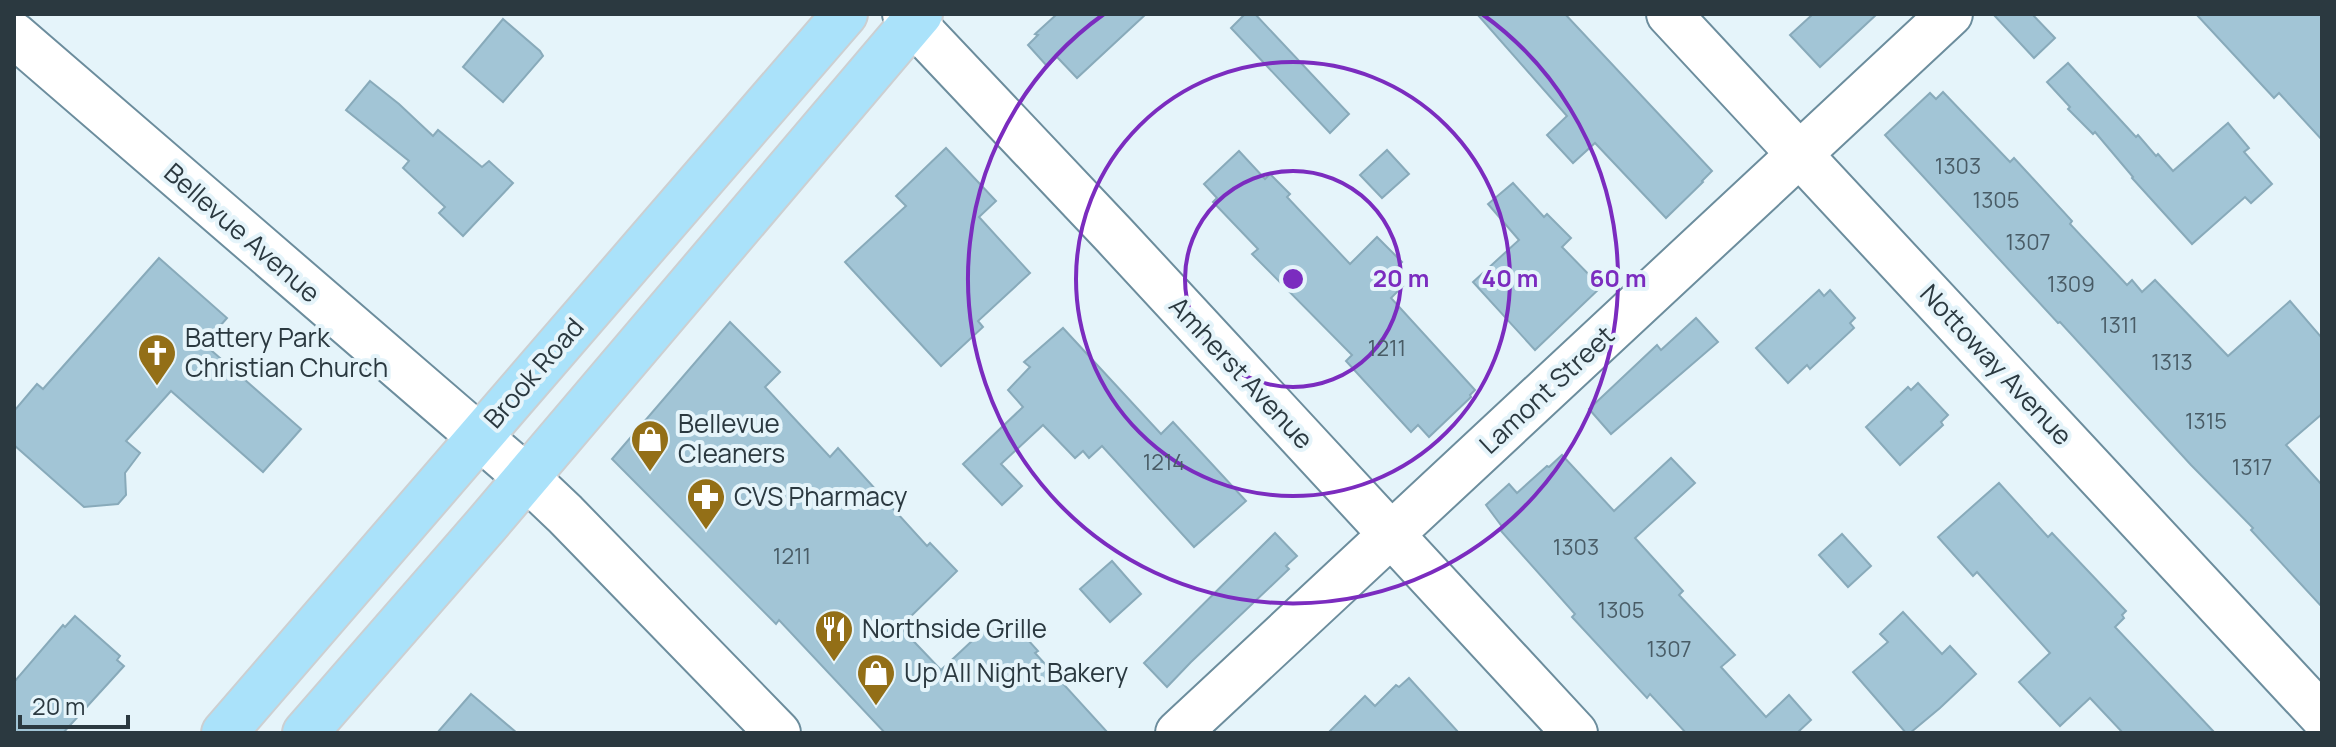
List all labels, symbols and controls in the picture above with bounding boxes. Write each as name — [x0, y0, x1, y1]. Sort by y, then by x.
house number: 1303 — [1935, 151, 1981, 181]
street label: Bellevue Avenue — [157, 154, 328, 310]
house number: 1305 — [1973, 185, 2019, 215]
house number: 1307 — [2005, 227, 2051, 257]
text: 20 m — [1373, 261, 1429, 294]
text: 40 m — [1482, 261, 1538, 294]
text: 60 m — [1589, 261, 1647, 294]
centre of rings — [1279, 265, 1307, 293]
house number: 1309 — [2047, 269, 2095, 299]
street label: Nottoway Avenue — [1913, 276, 2081, 453]
street label: Amherst Avenue — [1162, 288, 1322, 456]
street label: Brook Road — [475, 309, 591, 435]
house number: 1311 — [2100, 310, 2138, 340]
street label: Lamont Street — [1471, 317, 1622, 461]
place label: Battery Park Christian Church — [185, 319, 388, 385]
church icon: Battery Park Christian Church — [136, 332, 178, 387]
house number: 1211 — [1368, 333, 1406, 363]
house number: 1313 — [2151, 347, 2193, 377]
place label: Bellevue Cleaners — [678, 405, 785, 471]
house number: 1315 — [2185, 406, 2227, 436]
shop icon: Bellevue Cleaners — [629, 418, 671, 473]
house number: 1214 — [1143, 447, 1185, 477]
house number: 1317 — [2232, 452, 2272, 482]
pharmacy icon: CVS Pharmacy — [685, 476, 727, 531]
place label: CVS Pharmacy — [734, 478, 908, 514]
house number: 1303 — [1553, 532, 1599, 562]
house number: 1211 — [773, 541, 811, 571]
house number: 1305 — [1598, 595, 1644, 625]
restaurant icon: Northside Grille — [813, 608, 855, 663]
place label: Northside Grille — [862, 610, 1047, 646]
house number: 1307 — [1646, 634, 1692, 664]
shop icon: Up All Night Bakery — [855, 652, 897, 707]
place label: Up All Night Bakery — [904, 654, 1128, 690]
scale bar — [20, 679, 128, 729]
text: 20 m — [32, 689, 85, 722]

